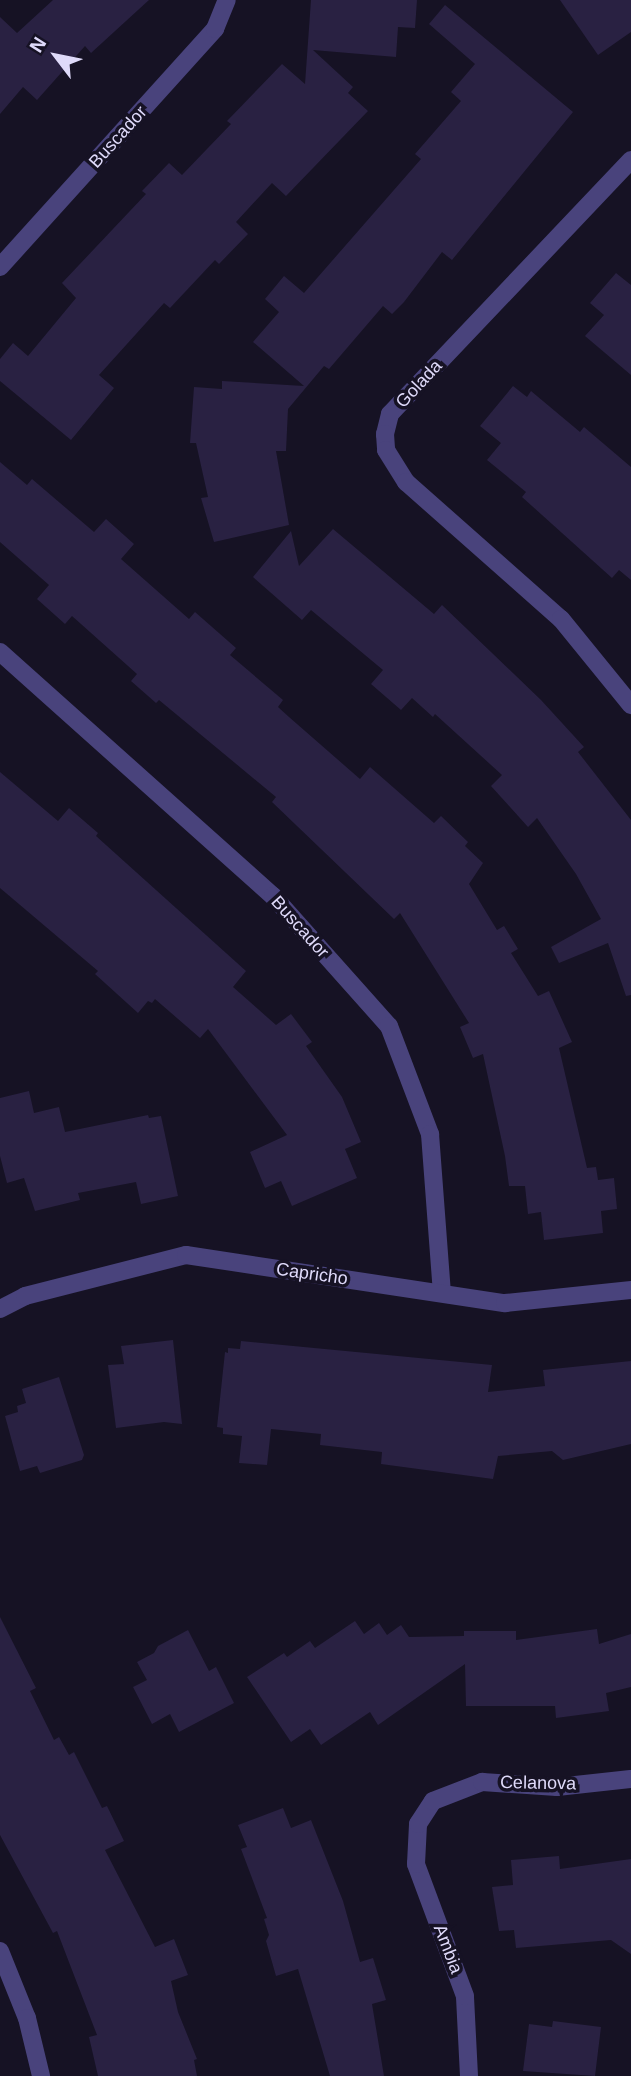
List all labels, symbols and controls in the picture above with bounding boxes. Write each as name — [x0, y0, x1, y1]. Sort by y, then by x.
north arrow — [21, 21, 91, 91]
text: N — [25, 33, 50, 56]
street label: Buscador — [85, 102, 151, 172]
street label: Golada — [391, 355, 447, 413]
street label: Buscador — [267, 892, 333, 962]
street label: Capricho — [275, 1258, 349, 1290]
street label: Celanova — [500, 1772, 576, 1794]
street label: Ambia — [429, 1921, 467, 1977]

